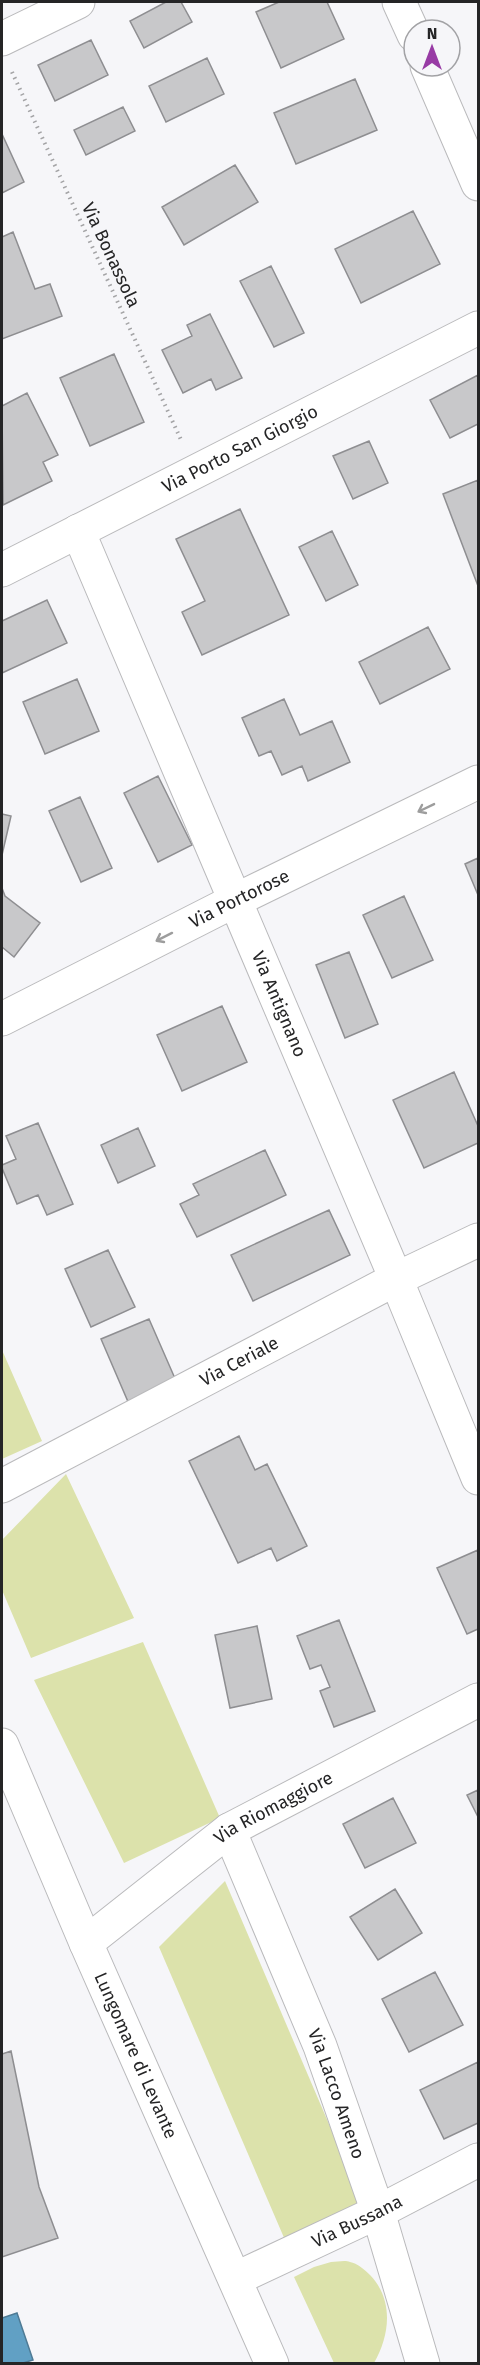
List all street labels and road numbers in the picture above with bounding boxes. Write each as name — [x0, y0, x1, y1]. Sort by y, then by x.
street label: Via Bonassola — [77, 199, 145, 311]
street label: Via Porto San Giorgio — [158, 400, 322, 498]
street label: Via Portorose — [186, 865, 293, 933]
street label: Via Antignano — [247, 948, 311, 1060]
street label: Via Ceriale — [196, 1332, 282, 1391]
street label: Via Riomaggiore — [210, 1767, 337, 1849]
street label: Lungomare di Levante — [89, 1969, 182, 2142]
street label: Via Lacco Ameno — [303, 2025, 370, 2162]
street label: Via Bussana — [308, 2190, 406, 2252]

